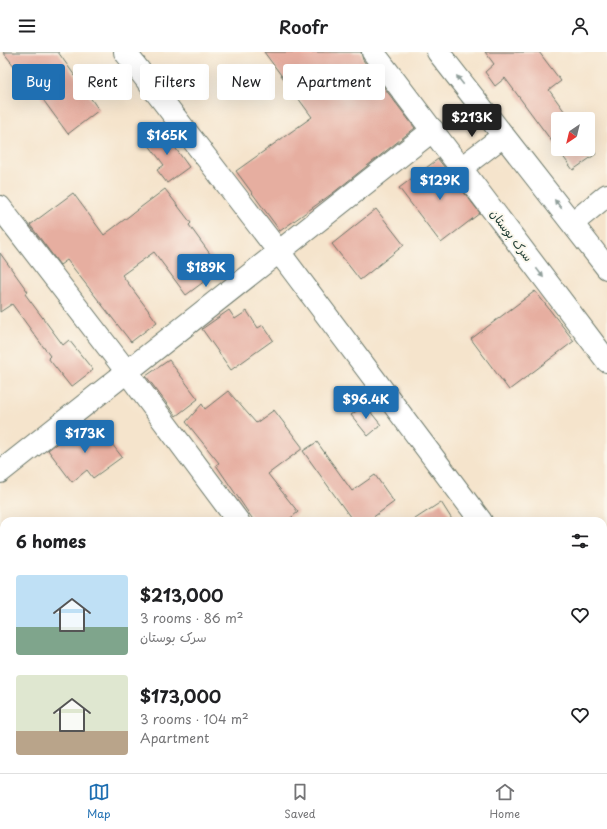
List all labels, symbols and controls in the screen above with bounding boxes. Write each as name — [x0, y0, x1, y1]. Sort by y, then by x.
text: Roofr — [279, 13, 328, 40]
icon: menu — [16, 15, 38, 37]
icon: person — [569, 15, 591, 37]
chip: Buy — [12, 64, 65, 100]
chip: Rent — [73, 64, 132, 100]
chip: Filters — [140, 64, 209, 100]
chip: New — [217, 64, 275, 100]
chip: Apartment — [283, 64, 385, 100]
one-way arrow — [455, 74, 464, 85]
pin: $213K — [444, 104, 500, 138]
text: $213K — [451, 107, 493, 126]
north arrow — [551, 112, 595, 156]
map controls — [551, 112, 595, 156]
pin: $165K — [139, 122, 195, 156]
text: $165K — [147, 125, 188, 144]
pin: $129K — [412, 167, 468, 201]
text: $129K — [420, 170, 460, 189]
one-way arrow — [553, 198, 562, 209]
street label: سرک بوستان — [486, 205, 538, 265]
pin: $189K — [178, 254, 234, 288]
text: $189K — [186, 257, 226, 276]
one-way arrow — [536, 268, 544, 278]
pin: $96.4K — [333, 386, 399, 420]
text: $96.4K — [343, 389, 389, 408]
pin: $173K — [57, 420, 113, 454]
text: $173K — [65, 423, 105, 442]
text: 6 homes — [16, 528, 86, 554]
icon: filters — [569, 530, 591, 552]
text: $213,000 — [140, 582, 223, 608]
icon: home — [48, 591, 96, 639]
icon: heart — [569, 604, 591, 626]
text: 3 rooms · 86 m² — [140, 608, 243, 627]
text: سرک بوستان — [140, 627, 206, 646]
text: $173,000 — [140, 683, 221, 709]
icon: home — [48, 691, 96, 739]
icon: heart — [569, 704, 591, 726]
text: 3 rooms · 104 m² — [140, 709, 249, 728]
text: Apartment — [140, 728, 209, 747]
tab: Map — [87, 781, 110, 822]
tab: Saved — [284, 781, 316, 822]
tab: Home — [489, 781, 520, 822]

